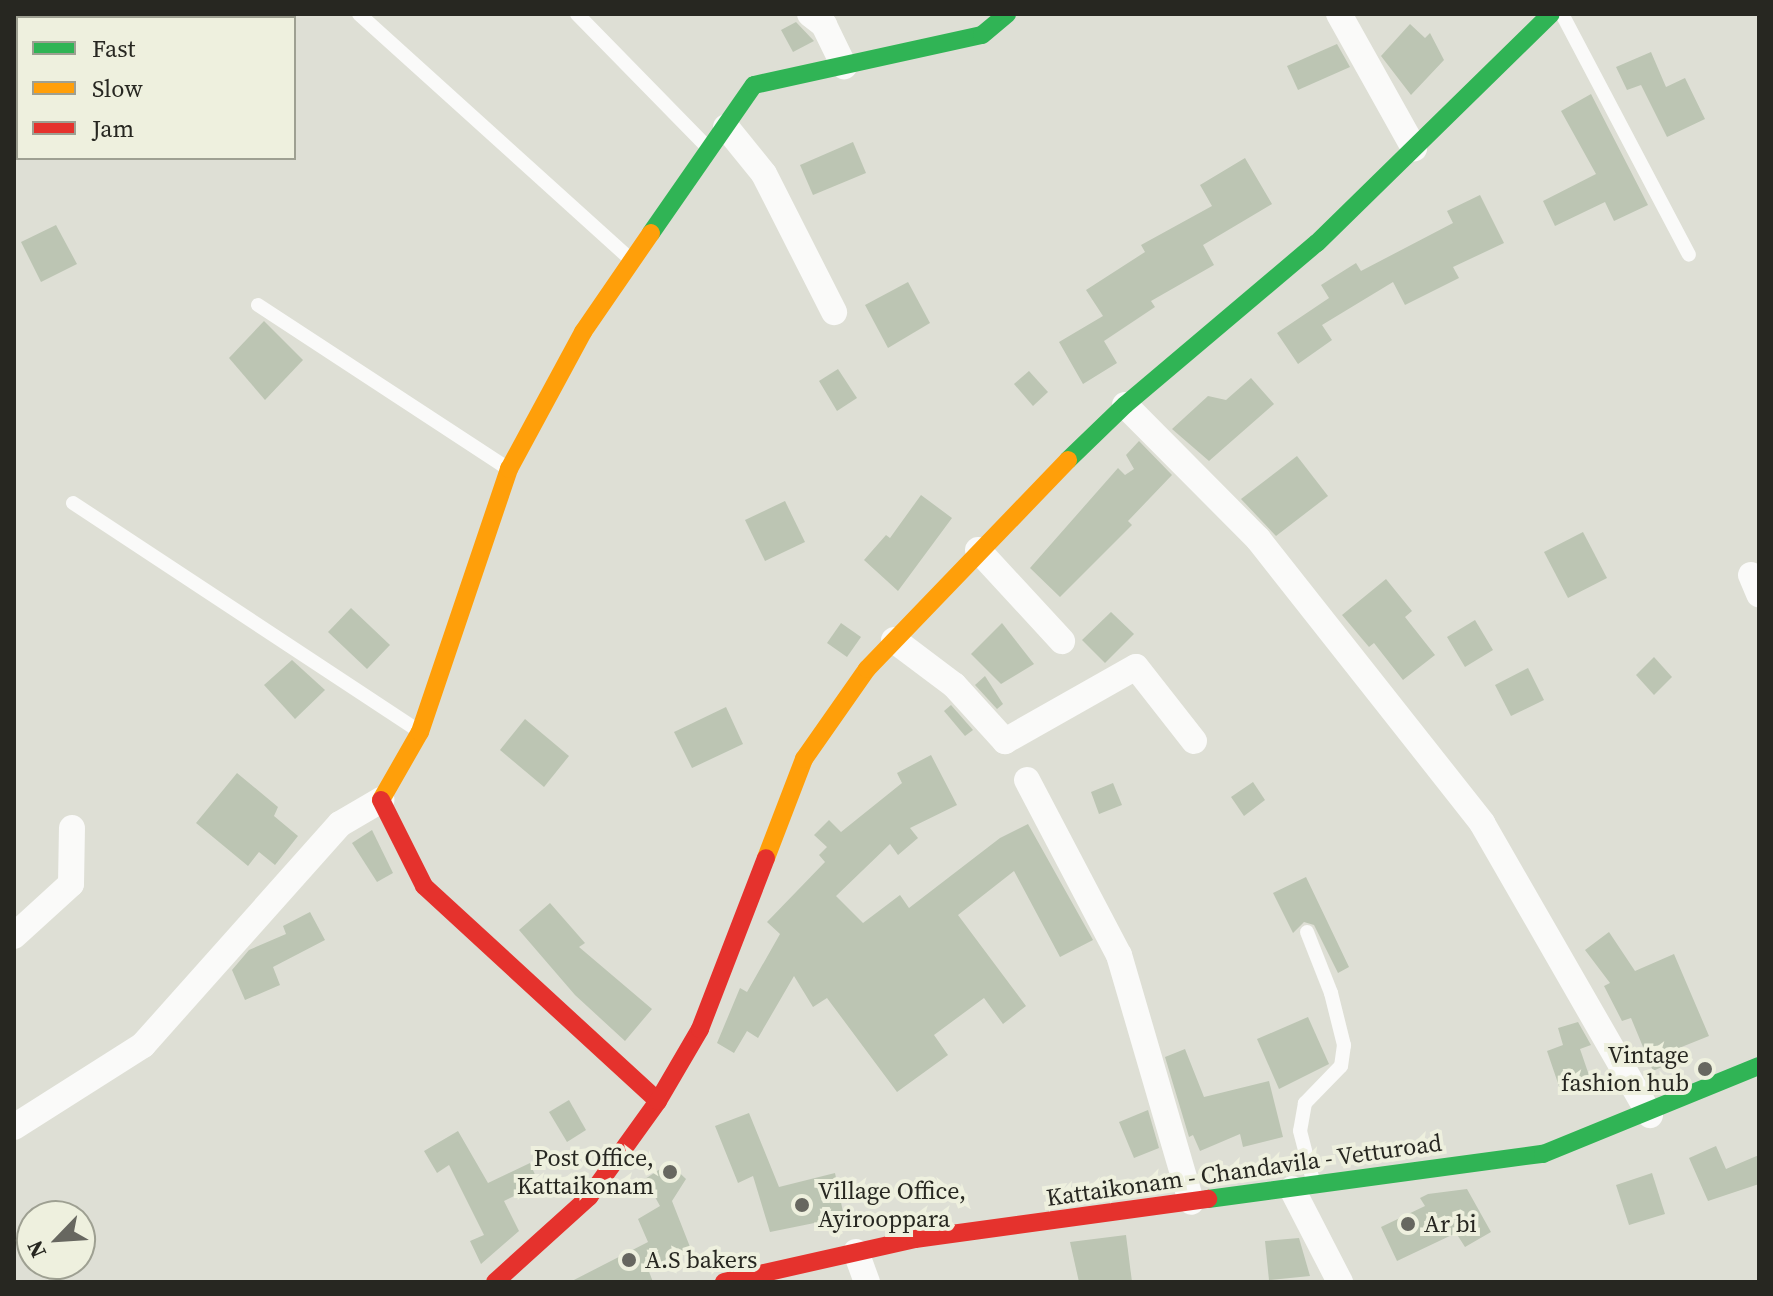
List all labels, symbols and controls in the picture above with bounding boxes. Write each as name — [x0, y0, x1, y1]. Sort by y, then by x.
legend — [16, 16, 296, 160]
text: Fast — [92, 32, 135, 65]
text: Slow — [92, 72, 143, 105]
text: Jam — [92, 112, 134, 145]
place label: Vintage fashion hub — [1561, 1041, 1689, 1097]
marker: Vintage fashion hub — [1696, 1060, 1714, 1078]
street label: Kattaikonam - Chandavila - Vetturoad — [1044, 1128, 1444, 1212]
place label: Post Office, Kattaikonam — [517, 1144, 654, 1200]
marker: Post Office, Kattaikonam — [661, 1163, 679, 1181]
place label: Village Office, Ayirooppara — [818, 1177, 966, 1233]
marker: Village Office, Ayirooppara — [793, 1196, 811, 1214]
north arrow — [16, 1200, 96, 1280]
place label: Ar bi — [1424, 1210, 1477, 1238]
marker: Ar bi — [1399, 1215, 1417, 1233]
text: N — [19, 1236, 53, 1263]
place label: A.S bakers — [645, 1246, 757, 1274]
marker: A.S bakers — [620, 1251, 638, 1269]

